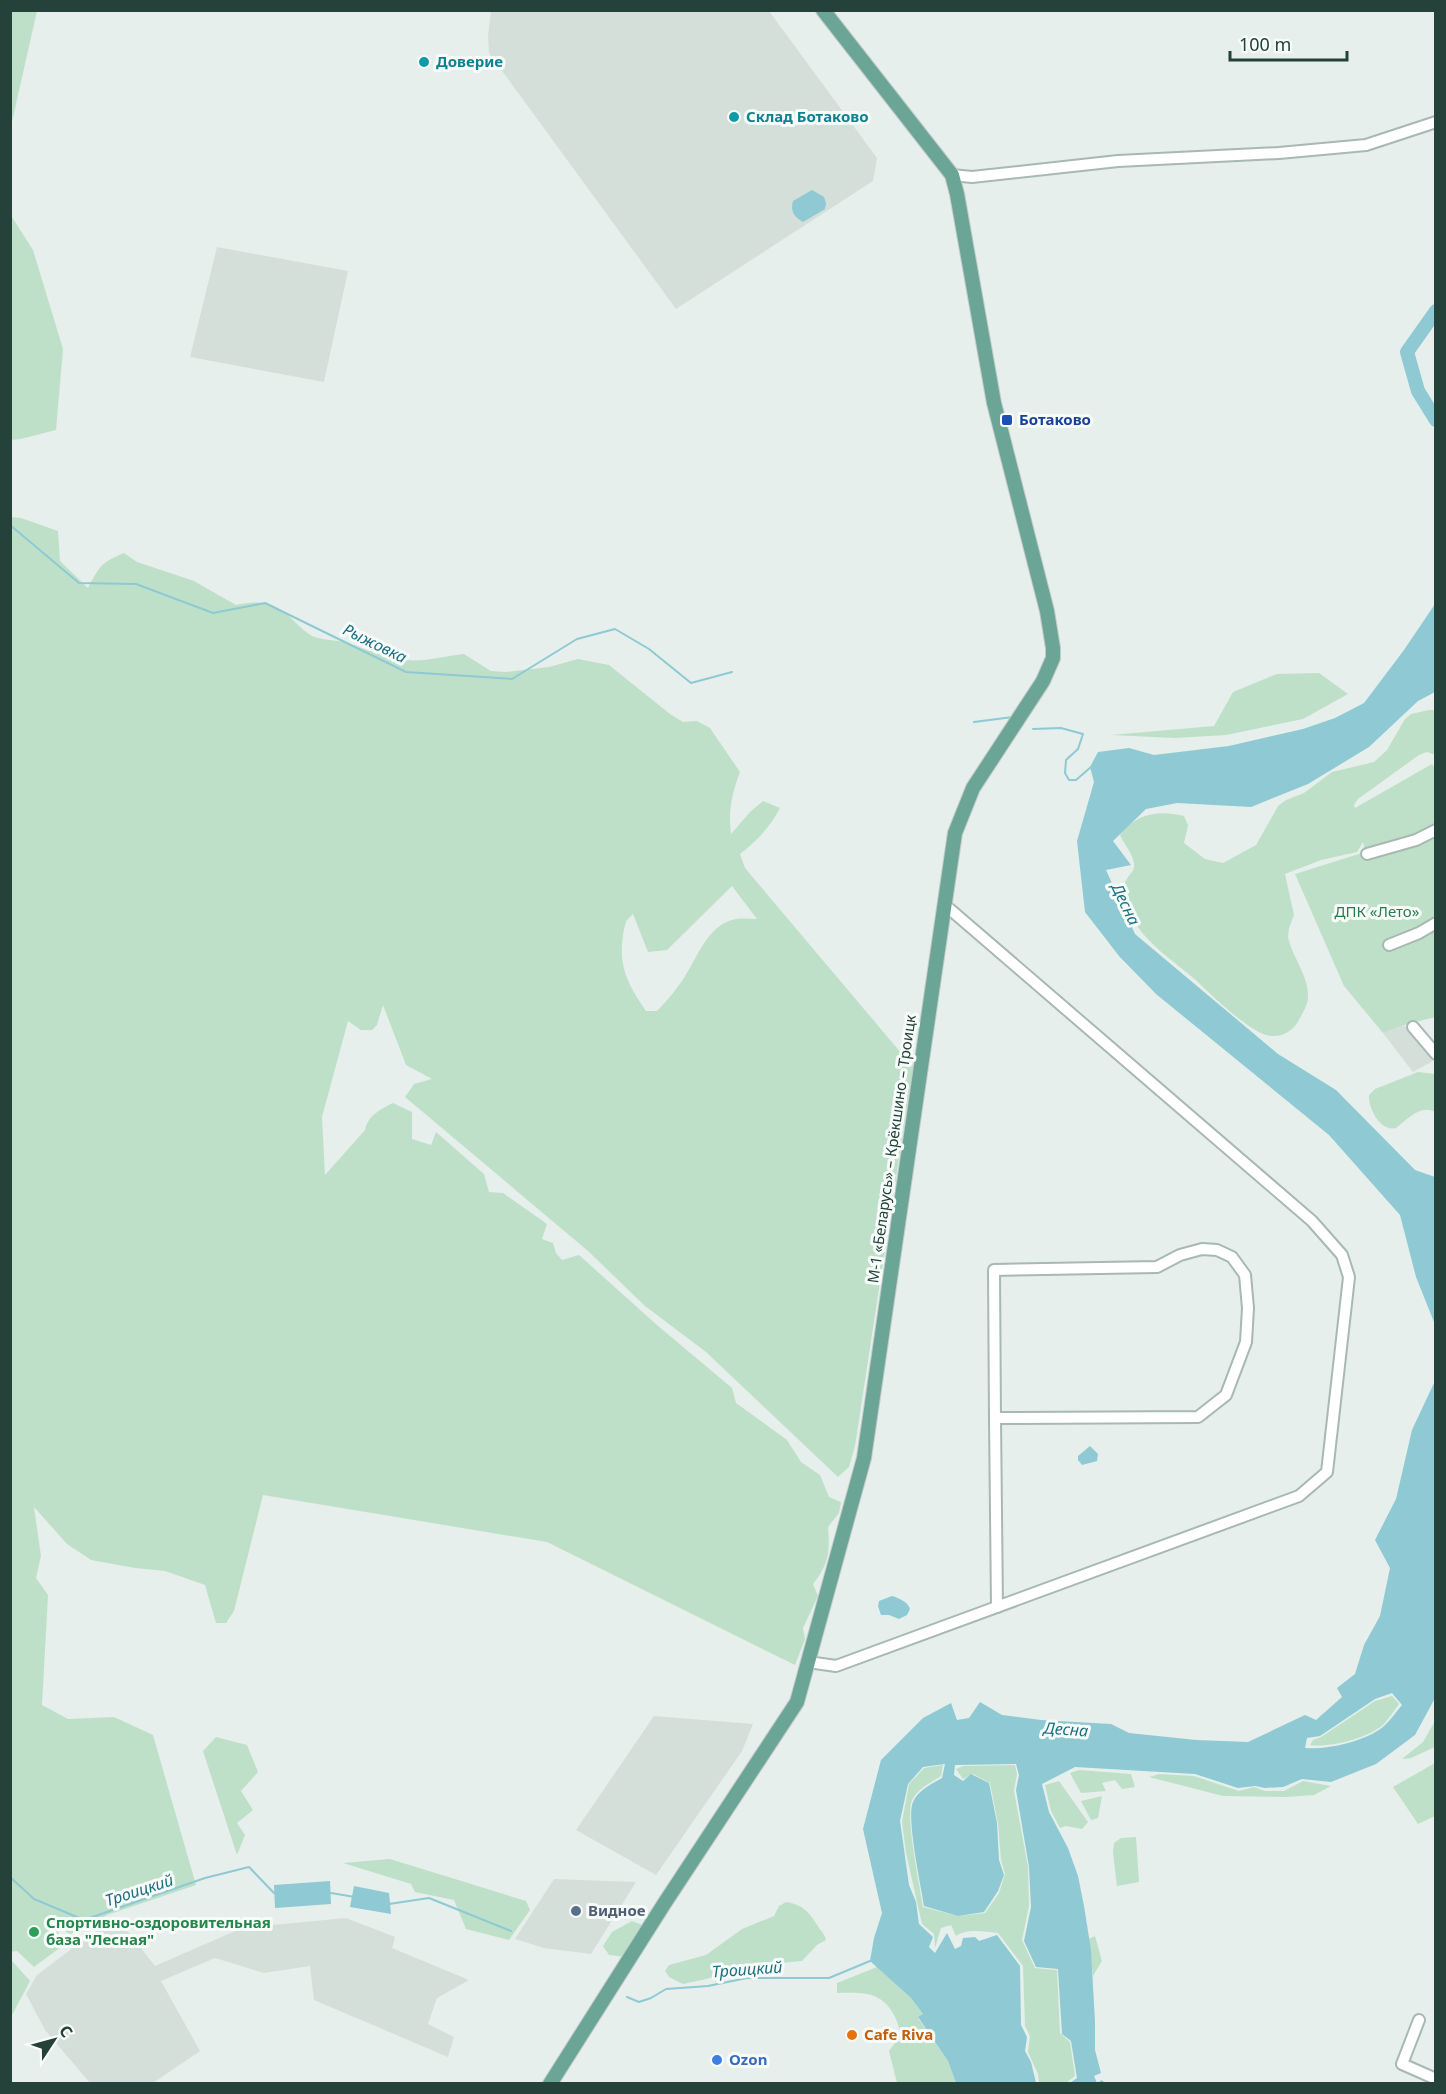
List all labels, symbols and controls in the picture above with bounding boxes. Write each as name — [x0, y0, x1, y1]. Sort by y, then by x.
scale bar — [1230, 24, 1347, 62]
text: 100 m — [1239, 32, 1291, 56]
place label: Доверие — [436, 51, 503, 71]
marker: Доверие — [417, 55, 431, 69]
place label: Склад Ботаково — [746, 106, 869, 126]
marker: Склад Ботаково — [727, 110, 741, 124]
place label: Ботаково — [1019, 409, 1091, 429]
marker: Ботаково — [1000, 413, 1014, 427]
water label: Рыжовка — [340, 618, 410, 668]
water label: Десна — [1106, 877, 1146, 929]
park label: ДПК «Лето» — [1335, 901, 1420, 921]
street label: М-1 «Беларусь» – Крёкшино – Троицк — [862, 1013, 920, 1284]
water label: Десна — [1041, 1716, 1089, 1742]
water label: Троицкий — [102, 1869, 176, 1911]
place label: Видное — [588, 1900, 646, 1920]
marker: Видное — [569, 1904, 583, 1918]
place label: Спортивно-оздоровительная база "Лесная" — [46, 1912, 271, 1949]
marker: Спортивно-оздоровительная база "Лесная" — [27, 1925, 41, 1939]
water label: Троицкий — [711, 1956, 783, 1982]
north arrow — [24, 2010, 84, 2070]
text: С — [54, 2021, 78, 2042]
place label: Cafe Riva — [864, 2024, 933, 2044]
marker: Cafe Riva — [845, 2028, 859, 2042]
place label: Ozon — [729, 2049, 767, 2069]
marker: Ozon — [710, 2053, 724, 2067]

